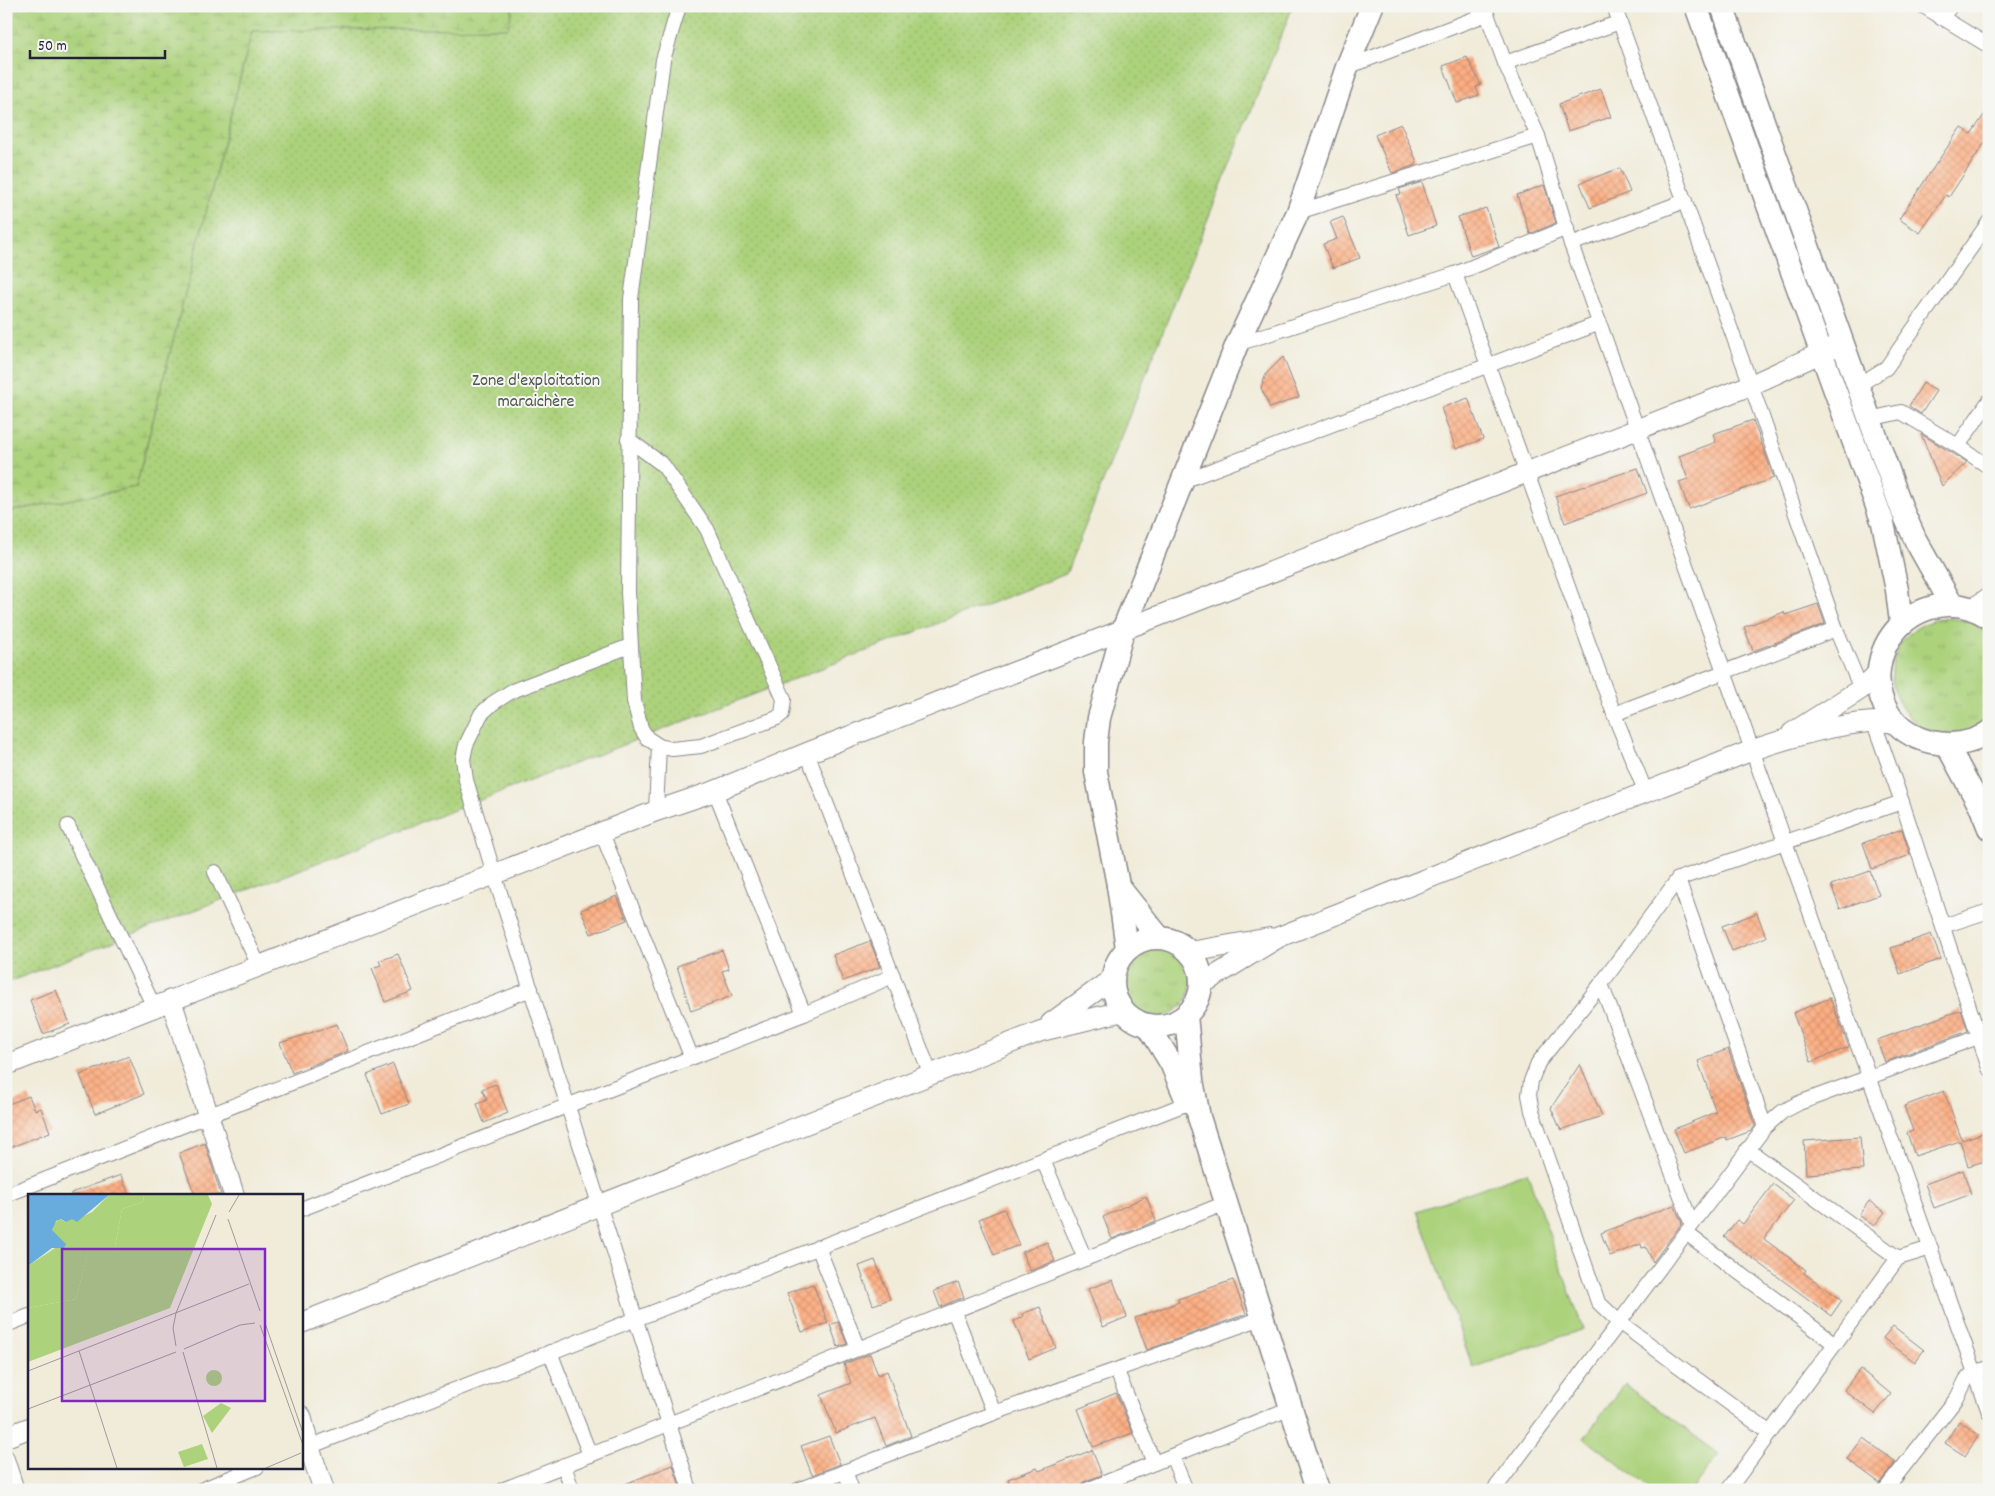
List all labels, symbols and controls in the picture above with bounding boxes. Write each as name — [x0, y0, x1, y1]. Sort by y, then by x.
scale bar — [30, 28, 165, 60]
text: 50 m — [38, 36, 67, 58]
park label: Zone d'exploitation maraichère — [472, 369, 600, 415]
inset map — [28, 1194, 302, 1468]

